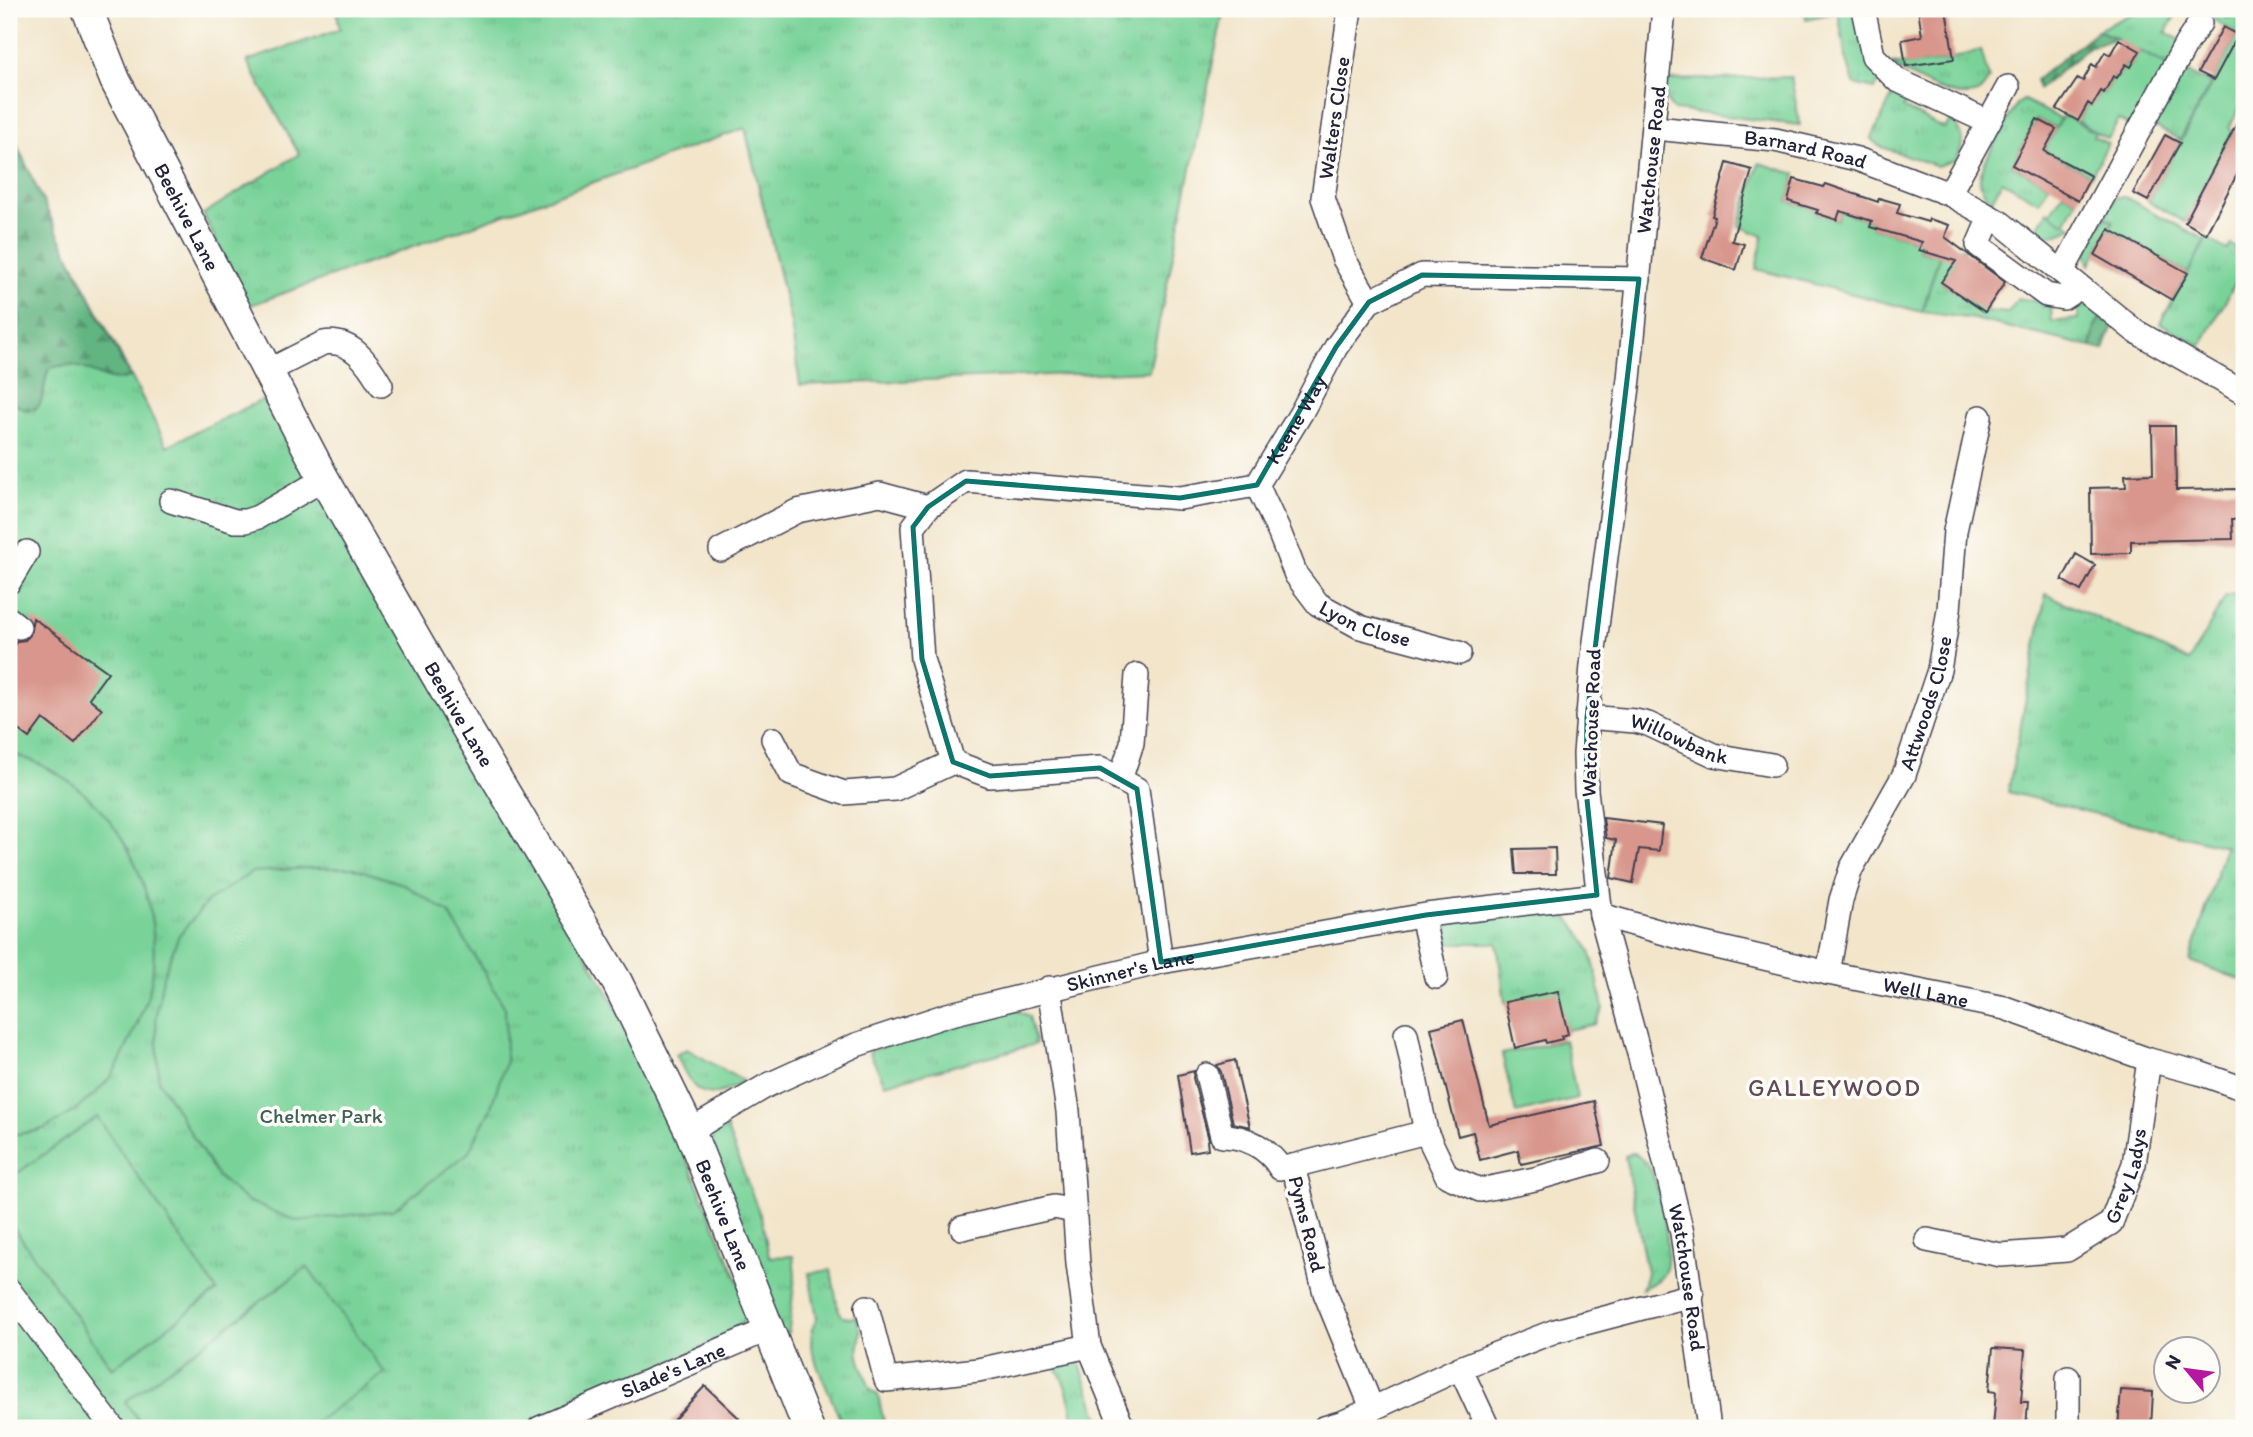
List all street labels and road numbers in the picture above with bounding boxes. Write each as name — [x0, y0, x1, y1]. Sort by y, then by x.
street label: Walters Close — [1313, 55, 1355, 181]
street label: Watchouse Road — [1630, 85, 1671, 235]
street label: Barnard Road — [1743, 124, 1871, 174]
street label: Beehive Lane — [149, 159, 226, 275]
street label: Keene Way — [1260, 370, 1331, 468]
street label: Lyon Close — [1315, 594, 1413, 652]
street label: Attwoods Close — [1894, 634, 1956, 773]
street label: Watchouse Road — [1575, 648, 1606, 798]
street label: Beehive Lane — [419, 657, 500, 771]
street label: Willowbank — [1628, 707, 1730, 769]
street label: Skinner's Lane — [1064, 943, 1197, 997]
street label: Well Lane — [1881, 971, 1971, 1013]
street label: Grey Ladys — [2099, 1127, 2151, 1227]
street label: Beehive Lane — [690, 1155, 757, 1274]
street label: Pyms Road — [1283, 1173, 1332, 1275]
street label: Watchouse Road — [1663, 1201, 1711, 1352]
street label: Slade's Lane — [617, 1336, 729, 1404]

